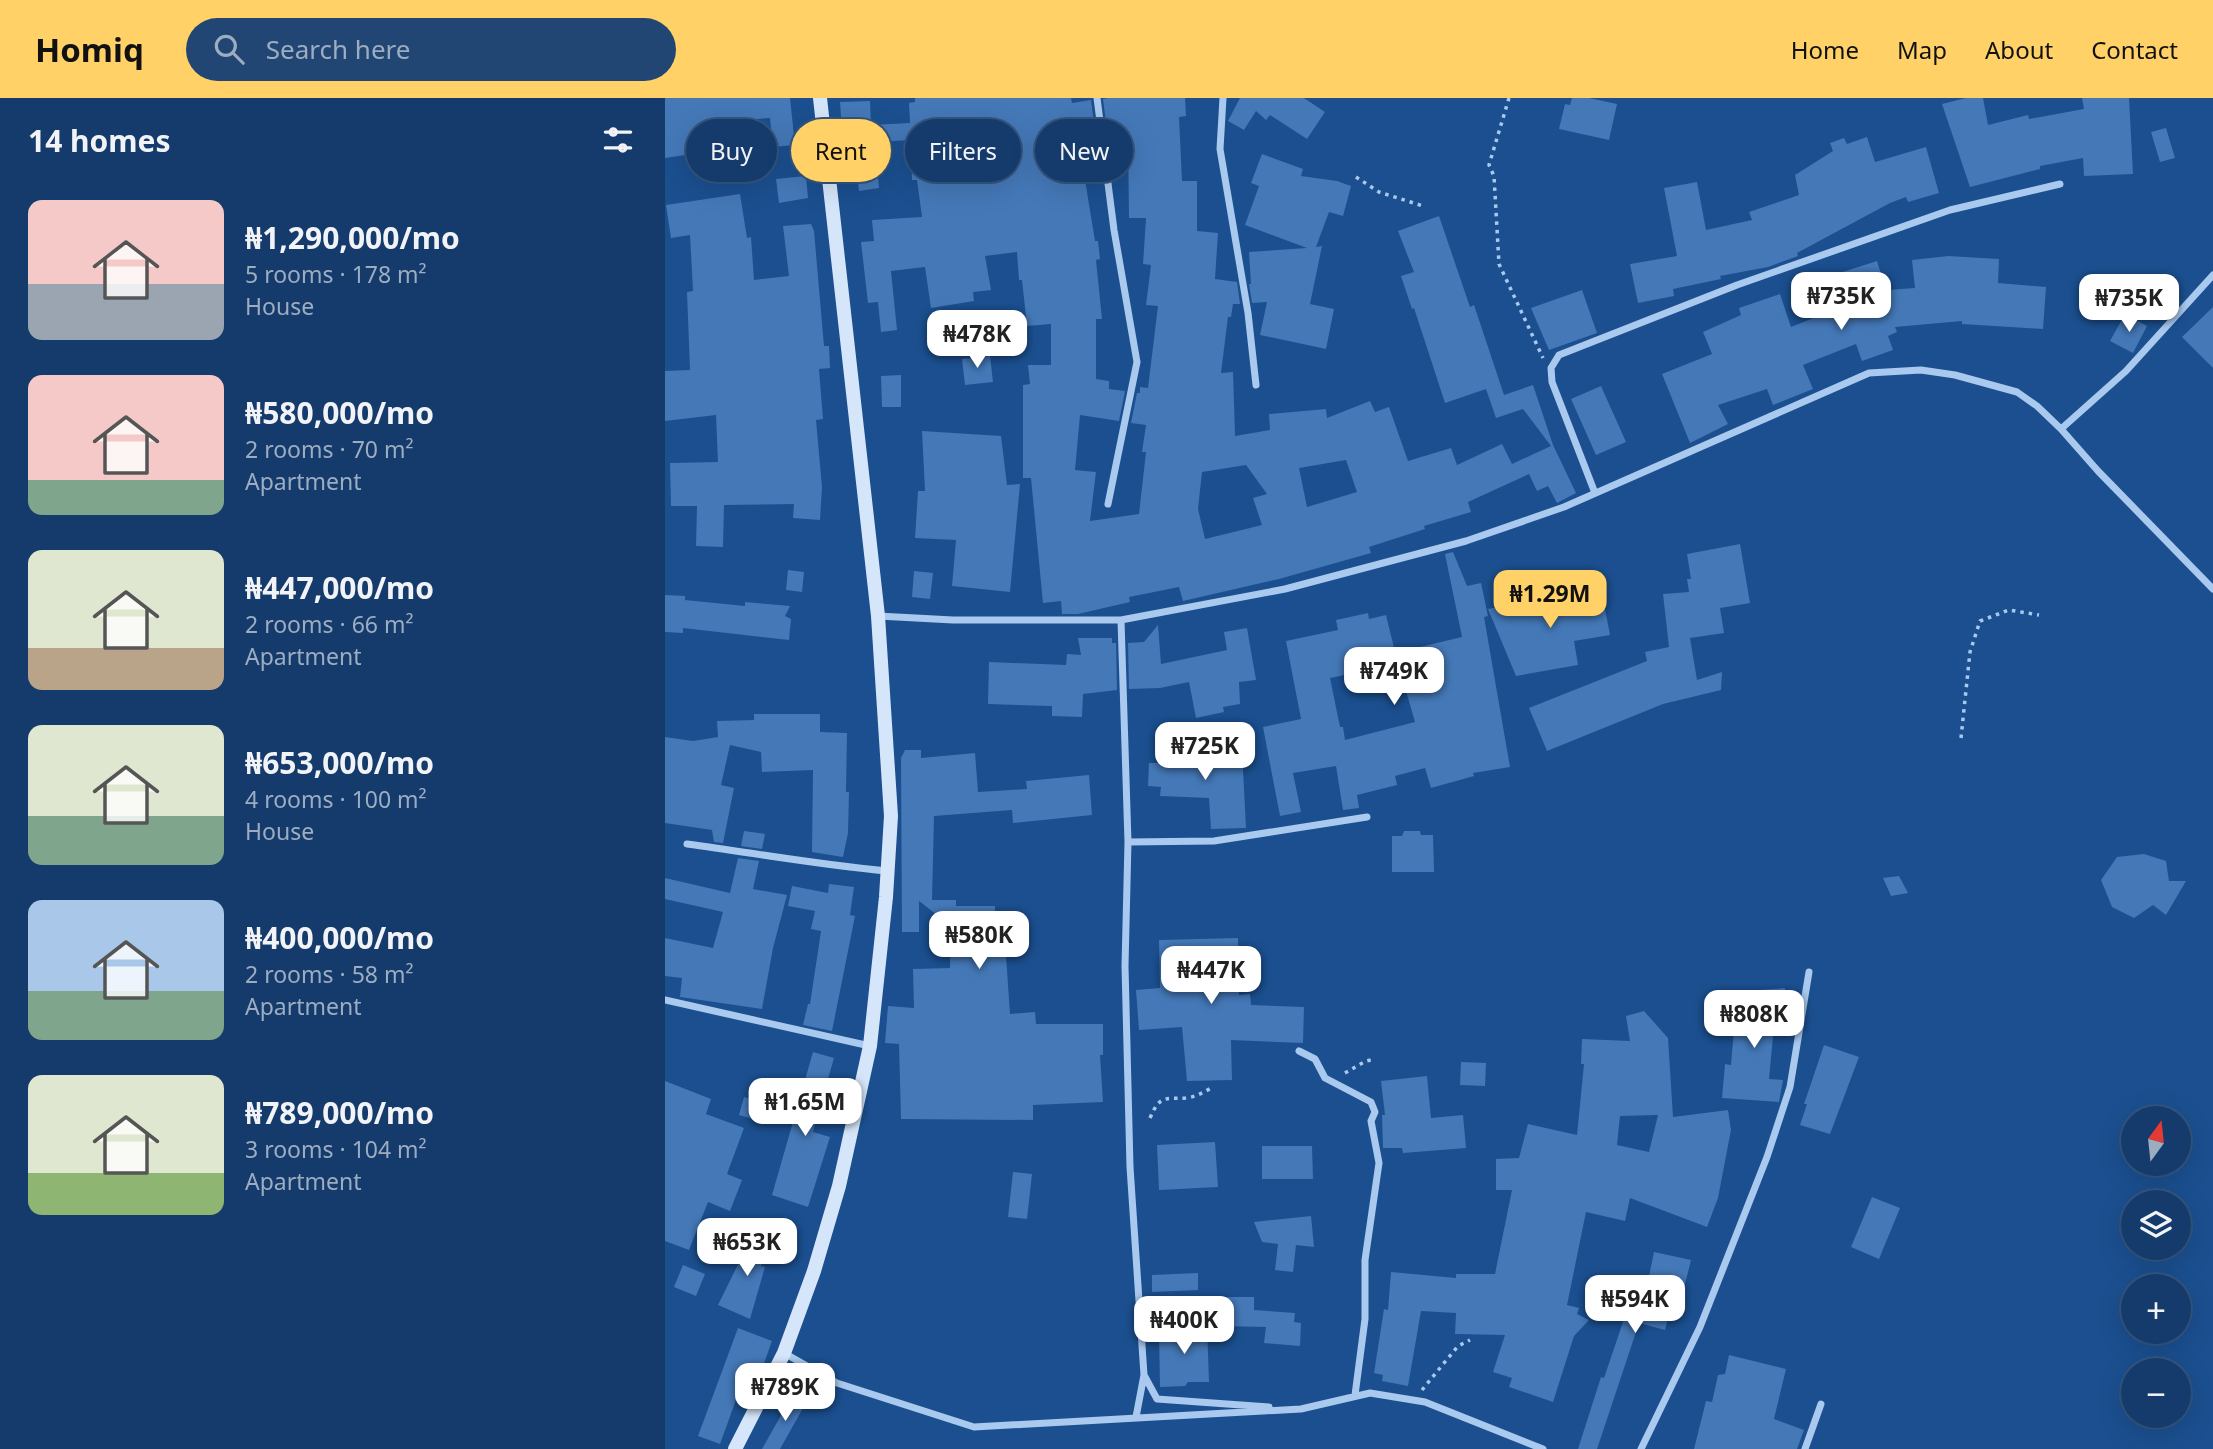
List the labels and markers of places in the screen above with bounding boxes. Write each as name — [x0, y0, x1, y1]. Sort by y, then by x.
pin: ₦735K — [1792, 272, 1890, 332]
pin: ₦735K — [2080, 274, 2178, 334]
pin: ₦478K — [928, 310, 1026, 370]
pin: ₦1.29M — [1493, 570, 1607, 630]
pin: ₦749K — [1345, 648, 1443, 707]
pin: ₦725K — [1156, 722, 1254, 782]
pin: ₦580K — [930, 912, 1028, 971]
pin: ₦447K — [1162, 946, 1260, 1006]
pin: ₦808K — [1705, 990, 1803, 1050]
pin: ₦1.65M — [748, 1079, 862, 1138]
pin: ₦653K — [698, 1218, 796, 1278]
pin: ₦594K — [1586, 1276, 1684, 1335]
pin: ₦400K — [1135, 1296, 1233, 1356]
pin: ₦789K — [736, 1364, 834, 1423]

